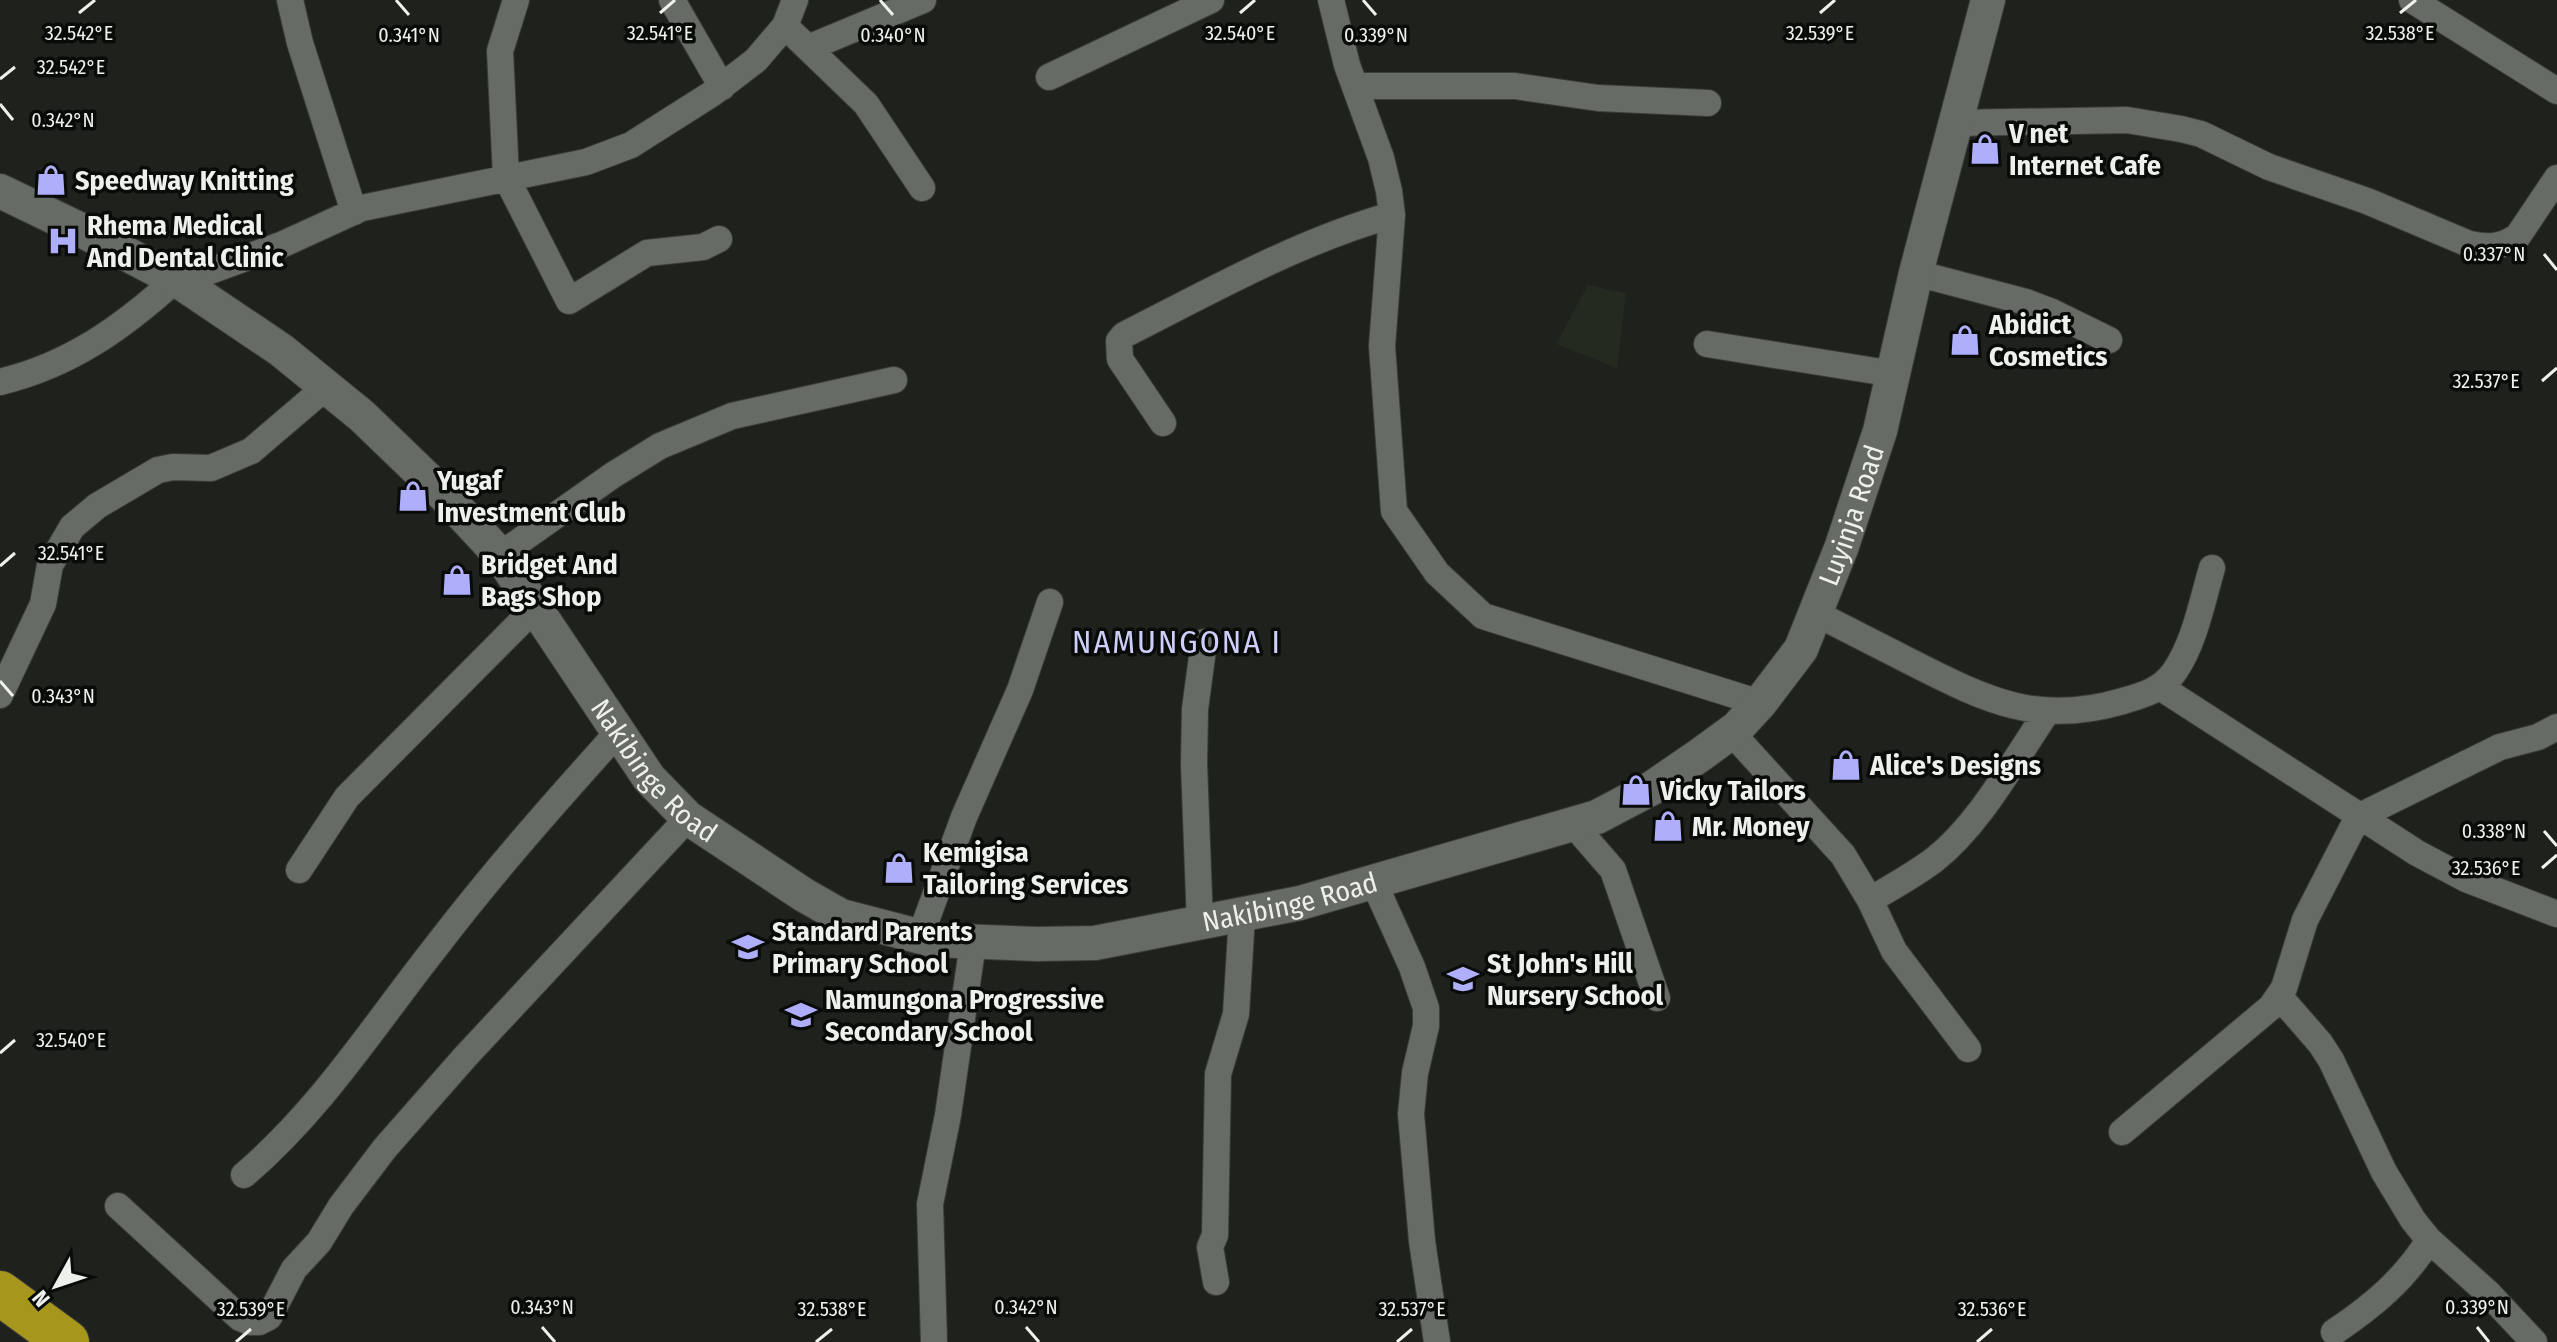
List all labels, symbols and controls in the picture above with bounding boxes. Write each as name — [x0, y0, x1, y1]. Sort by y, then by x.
text: 32.542°E — [45, 21, 113, 45]
text: 32.541°E — [627, 21, 693, 45]
text: 32.540°E — [1205, 21, 1275, 45]
text: 32.539°E — [1786, 21, 1854, 45]
text: 32.538°E — [2366, 21, 2434, 45]
text: 0.341°N — [378, 23, 440, 47]
text: 0.340°N — [860, 23, 926, 47]
text: 0.339°N — [1344, 23, 1408, 47]
text: 32.542°E — [37, 55, 105, 79]
text: 0.342°N — [31, 108, 95, 132]
place label: V net Internet Cafe — [2008, 117, 2161, 182]
shop icon: V net Internet Cafe — [1968, 132, 2002, 166]
shop icon: Speedway Knitting — [34, 163, 68, 197]
place label: Speedway Knitting — [75, 164, 294, 197]
place label: Rhema Medical And Dental Clinic — [86, 209, 284, 274]
hospital icon: Rhema Medical And Dental Clinic — [46, 224, 80, 258]
text: 0.337°N — [2463, 242, 2525, 266]
place label: Abidict Cosmetics — [1988, 308, 2107, 373]
shop icon: Abidict Cosmetics — [1948, 323, 1982, 357]
text: 32.537°E — [2452, 369, 2520, 393]
street label: Luyinja Road — [1812, 441, 1891, 590]
place label: Yugaf Investment Club — [436, 464, 626, 529]
shop icon: Yugaf Investment Club — [396, 479, 430, 513]
text: 32.541°E — [38, 541, 104, 565]
place label: Bridget And Bags Shop — [481, 548, 618, 613]
shop icon: Bridget And Bags Shop — [440, 563, 474, 597]
district label: NAMUNGONA I — [1072, 623, 1282, 661]
text: 0.343°N — [31, 684, 95, 708]
street label: Nakibinge Road — [584, 693, 723, 850]
shop icon: Alice's Designs — [1829, 748, 1863, 782]
place label: Alice's Designs — [1869, 749, 2041, 782]
shop icon: Vicky Tailors — [1619, 773, 1653, 807]
place label: Vicky Tailors — [1659, 774, 1806, 807]
shop icon: Mr. Money — [1651, 809, 1685, 843]
place label: Mr. Money — [1692, 810, 1810, 843]
text: 0.338°N — [2462, 819, 2526, 843]
place label: Kemigisa Tailoring Services — [923, 836, 1128, 901]
shop icon: Kemigisa Tailoring Services — [882, 851, 916, 885]
text: 32.536°E — [2452, 856, 2520, 880]
street label: Nakibinge Road — [1200, 865, 1381, 939]
place label: Standard Parents Primary School — [772, 915, 973, 980]
school or university icon: Standard Parents Primary School — [731, 930, 765, 964]
place label: St John's Hill Nursery School — [1487, 947, 1663, 1012]
school or university icon: St John's Hill Nursery School — [1446, 962, 1480, 996]
place label: Namungona Progressive Secondary School — [825, 983, 1104, 1048]
school or university icon: Namungona Progressive Secondary School — [784, 998, 818, 1032]
text: 32.540°E — [36, 1028, 106, 1052]
north arrow — [16, 1246, 96, 1326]
text: N — [26, 1285, 56, 1312]
text: 0.343°N — [510, 1295, 574, 1319]
text: 0.342°N — [994, 1295, 1058, 1319]
text: 0.339°N — [2445, 1295, 2509, 1319]
text: 32.539°E — [217, 1297, 285, 1321]
text: 32.538°E — [798, 1297, 866, 1321]
text: 32.537°E — [1378, 1297, 1446, 1321]
text: 32.536°E — [1958, 1297, 2026, 1321]

